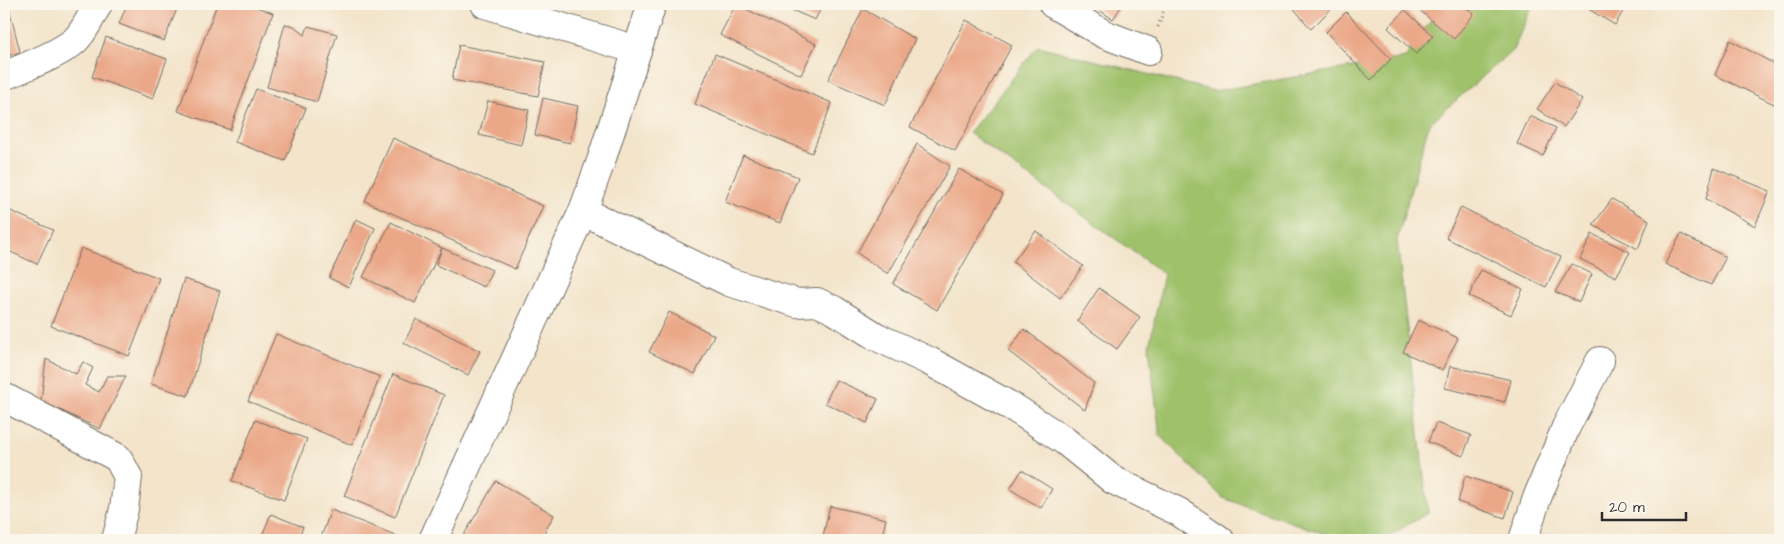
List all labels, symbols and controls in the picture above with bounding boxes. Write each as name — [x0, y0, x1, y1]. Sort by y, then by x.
scale bar — [1602, 489, 1685, 521]
text: 20 m — [1609, 497, 1645, 518]

